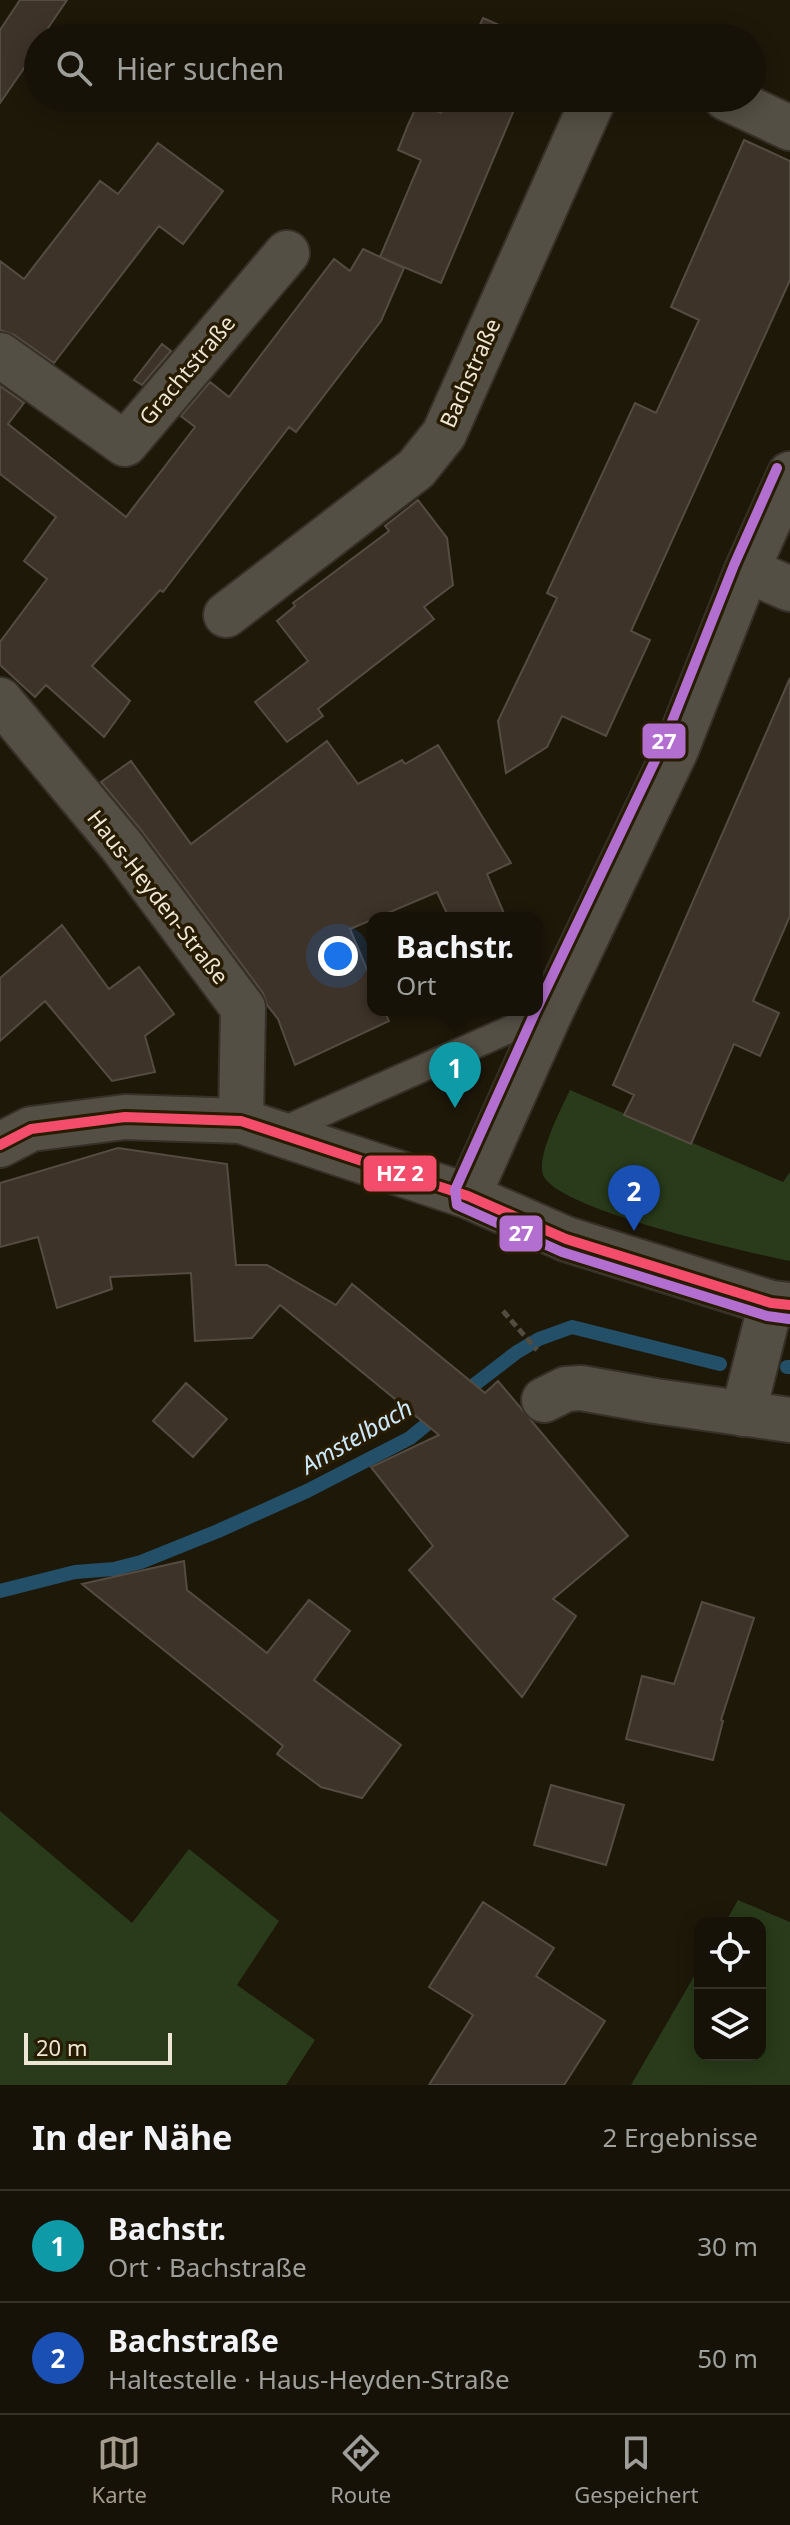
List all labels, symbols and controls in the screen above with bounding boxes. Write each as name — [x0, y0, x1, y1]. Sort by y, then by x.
search box — [24, 24, 766, 112]
icon: search — [52, 46, 96, 90]
text: Hier suchen — [116, 48, 284, 89]
street label: Grachtstraße — [131, 308, 241, 431]
street label: Bachstraße — [432, 313, 506, 432]
line badge: 27 — [641, 722, 687, 760]
text: 27 — [651, 725, 677, 755]
street label: Haus-Heyden-Straße — [81, 803, 236, 990]
popup — [367, 912, 543, 1016]
text: Bachstr. — [396, 926, 514, 967]
your location — [318, 936, 358, 976]
text: Ort — [396, 967, 436, 1003]
pin: 1 — [429, 1042, 481, 1108]
line badge: HZ 2 — [362, 1154, 438, 1193]
text: HZ 2 — [376, 1157, 424, 1187]
pin: 2 — [608, 1165, 660, 1231]
line badge: 27 — [498, 1214, 544, 1253]
text: 27 — [508, 1217, 534, 1247]
water label: Amstelbach — [293, 1391, 418, 1482]
map controls — [694, 1917, 766, 2061]
button: locate — [694, 1917, 766, 1989]
button: layers — [694, 1989, 766, 2061]
scale bar — [24, 2029, 172, 2065]
text: 20 m — [36, 2032, 87, 2062]
text: In der Nähe — [32, 2114, 232, 2160]
text: 2 Ergebnisse — [602, 2119, 758, 2155]
text: Bachstr. — [108, 2208, 226, 2249]
text: 1 — [51, 2228, 65, 2264]
text: 30 m — [697, 2228, 758, 2264]
text: Ort · Bachstraße — [108, 2249, 307, 2285]
text: Bachstraße — [108, 2320, 279, 2361]
text: 2 — [51, 2340, 65, 2376]
text: 50 m — [697, 2340, 758, 2376]
text: Haltestelle · Haus-Heyden-Straße — [108, 2361, 510, 2397]
tab: Karte — [92, 2431, 147, 2509]
tab: Route — [330, 2431, 391, 2509]
tab: Gespeichert — [574, 2431, 698, 2509]

